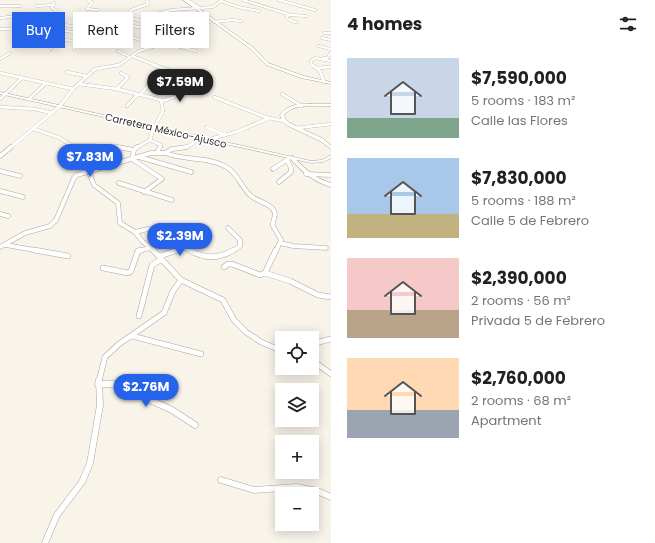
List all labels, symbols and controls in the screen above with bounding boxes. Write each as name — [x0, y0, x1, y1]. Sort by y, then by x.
chip: Buy — [12, 12, 65, 48]
chip: Rent — [73, 12, 133, 48]
chip: Filters — [141, 12, 209, 48]
text: 4 homes — [347, 12, 422, 36]
icon: filters — [617, 13, 639, 35]
text: $7,590,000 — [471, 66, 567, 90]
pin: $7.59M — [147, 69, 213, 103]
text: $7.59M — [156, 72, 204, 91]
icon: home — [379, 74, 427, 122]
text: 5 rooms · 183 m² — [471, 91, 575, 110]
street label: Carretera México-Ajusco — [104, 109, 228, 152]
text: Calle las Flores — [471, 111, 568, 130]
pin: $7.83M — [57, 144, 123, 178]
text: $7.83M — [66, 147, 114, 166]
text: $7,830,000 — [471, 166, 567, 190]
icon: home — [379, 174, 427, 222]
text: 5 rooms · 188 m² — [471, 191, 576, 210]
text: Calle 5 de Febrero — [471, 211, 589, 230]
pin: $2.39M — [147, 223, 213, 257]
text: $2.39M — [156, 226, 204, 245]
text: $2,390,000 — [471, 266, 567, 290]
icon: home — [379, 274, 427, 322]
text: 2 rooms · 56 m² — [471, 291, 571, 310]
text: Privada 5 de Febrero — [471, 311, 605, 330]
map controls — [275, 331, 319, 531]
button: locate — [275, 331, 319, 375]
text: $2,760,000 — [471, 366, 566, 390]
pin: $2.76M — [113, 374, 179, 408]
icon: home — [379, 374, 427, 422]
text: $2.76M — [123, 377, 169, 396]
button: layers — [275, 383, 319, 427]
text: 2 rooms · 68 m² — [471, 391, 571, 410]
text: Apartment — [471, 411, 541, 430]
button: + — [275, 435, 319, 479]
button: − — [275, 487, 319, 531]

